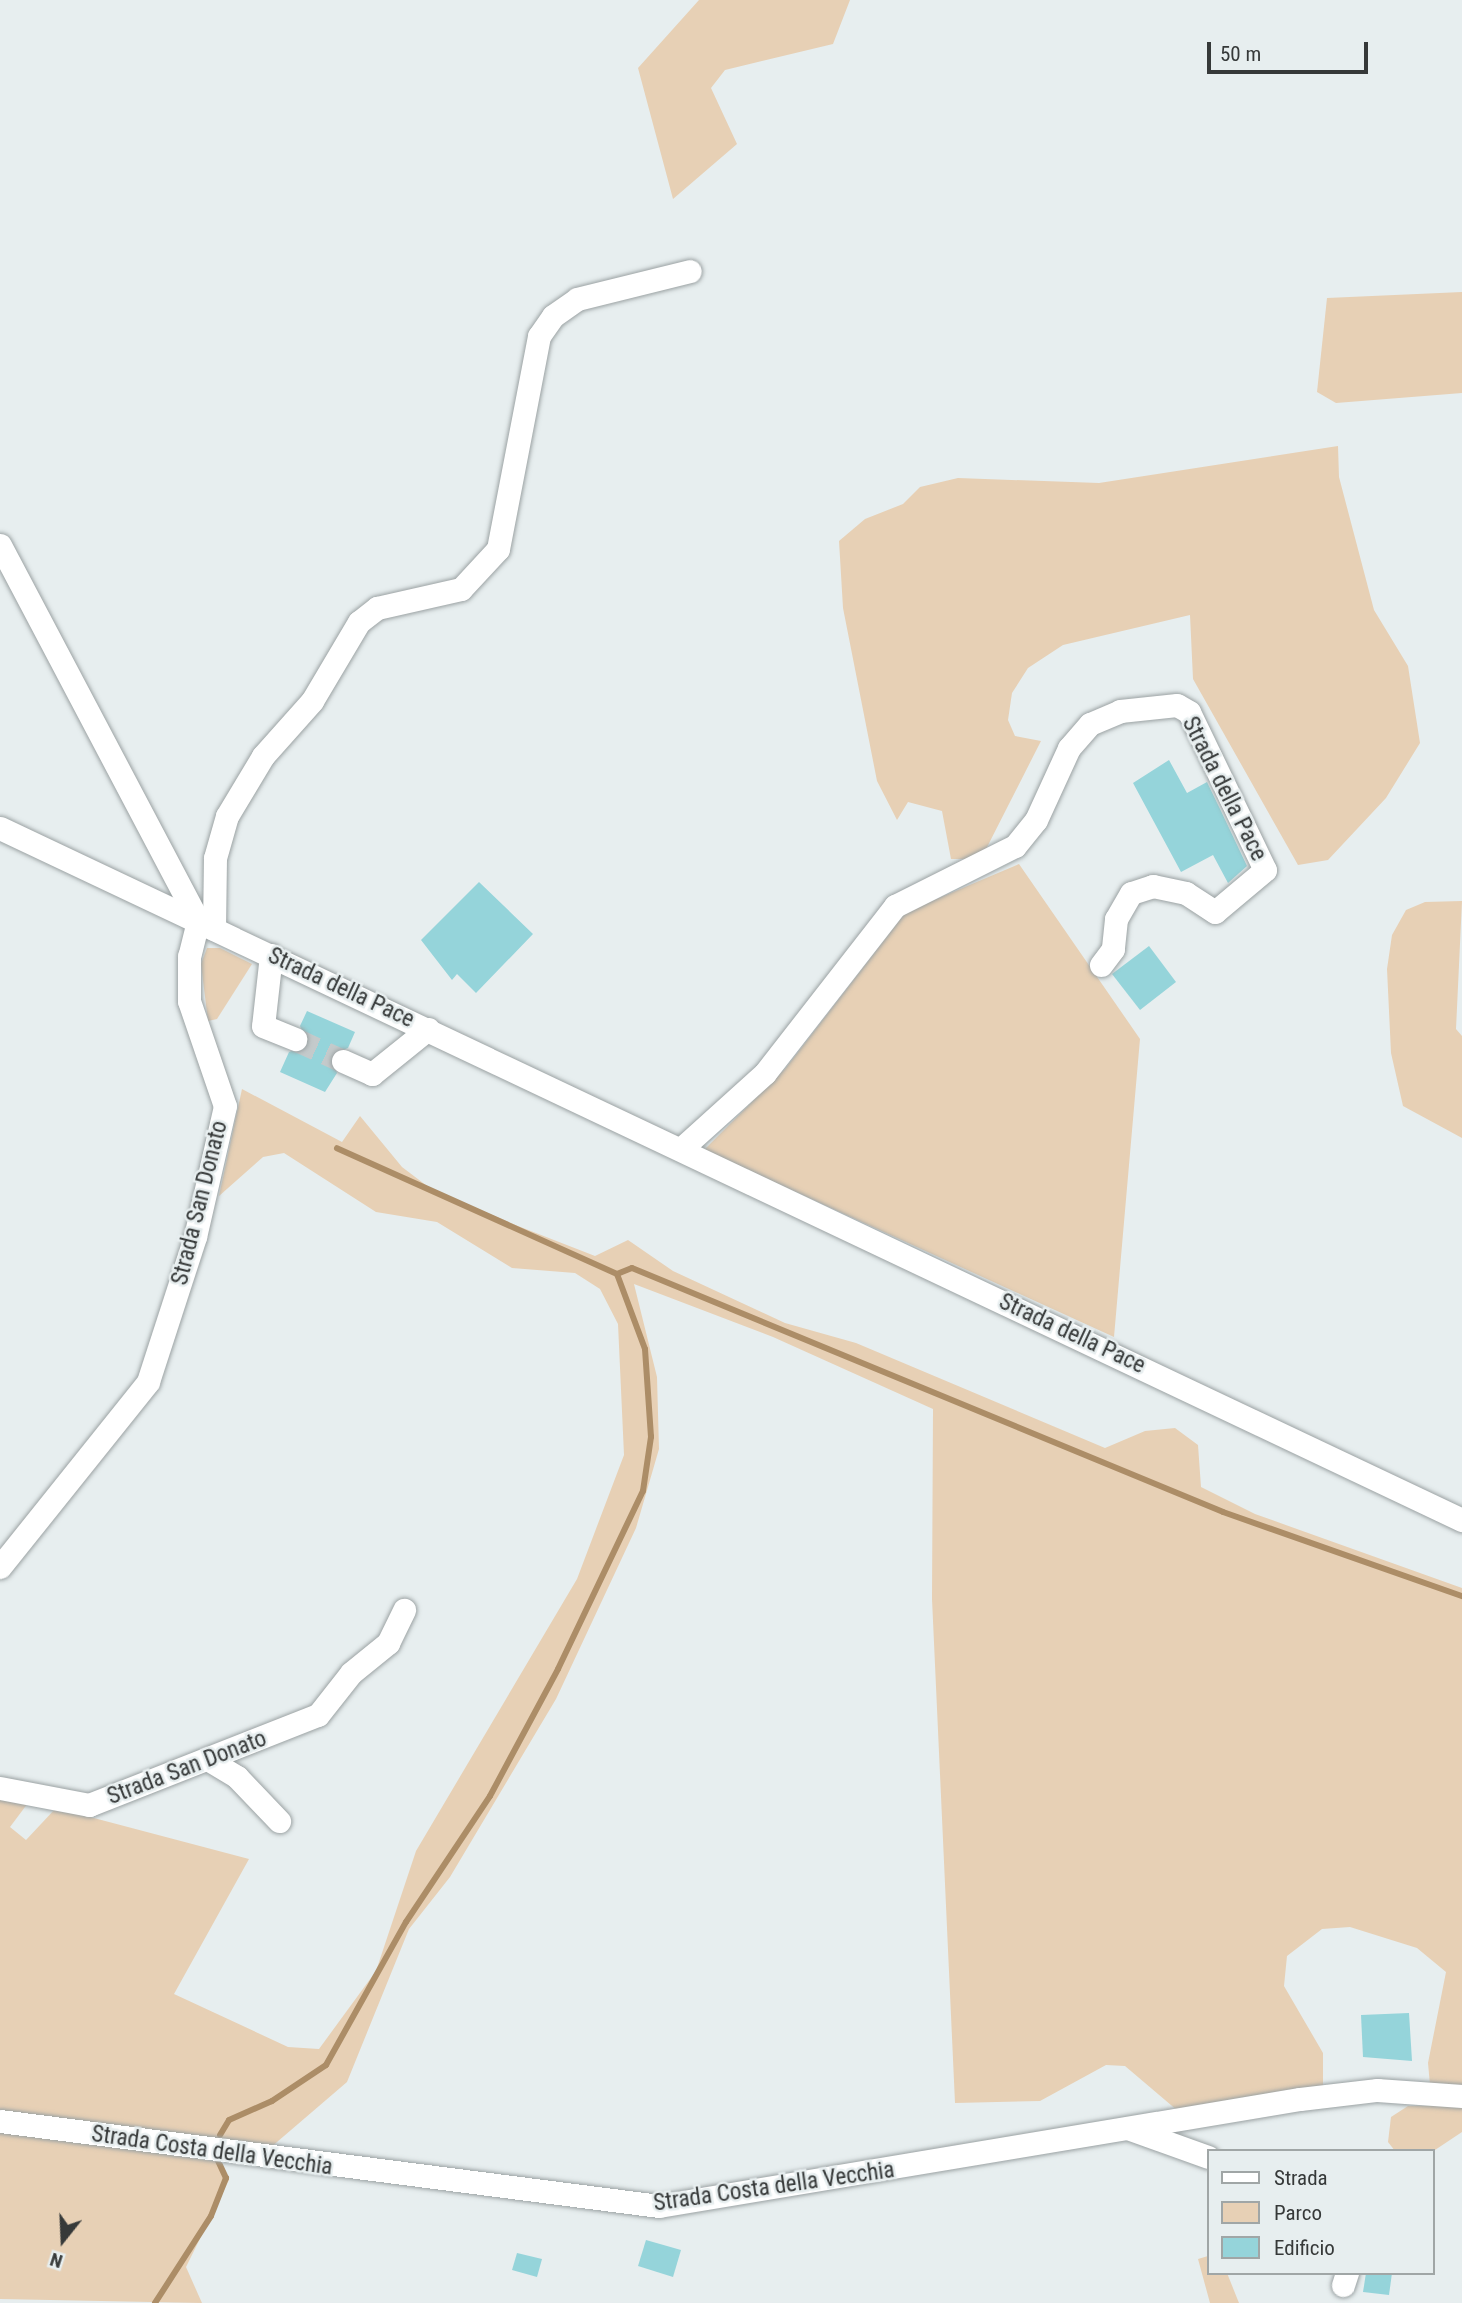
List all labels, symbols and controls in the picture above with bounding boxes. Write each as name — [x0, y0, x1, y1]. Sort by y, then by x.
scale bar — [1210, 28, 1371, 72]
text: 50 m — [1220, 42, 1261, 66]
street label: Strada della Pace — [1176, 712, 1272, 866]
street label: Strada della Pace — [264, 942, 418, 1034]
street label: Strada San Donato — [166, 1118, 234, 1288]
street label: Strada della Pace — [995, 1288, 1149, 1380]
street label: Strada San Donato — [103, 1725, 271, 1811]
street label: Strada Costa della Vecchia — [90, 2120, 334, 2182]
legend — [1206, 2149, 1434, 2275]
street label: Strada Costa della Vecchia — [652, 2156, 896, 2218]
text: Strada — [1274, 2166, 1328, 2190]
text: Parco — [1274, 2201, 1322, 2225]
north arrow — [28, 2205, 98, 2275]
text: Edificio — [1274, 2236, 1335, 2260]
text: N — [47, 2248, 65, 2273]

